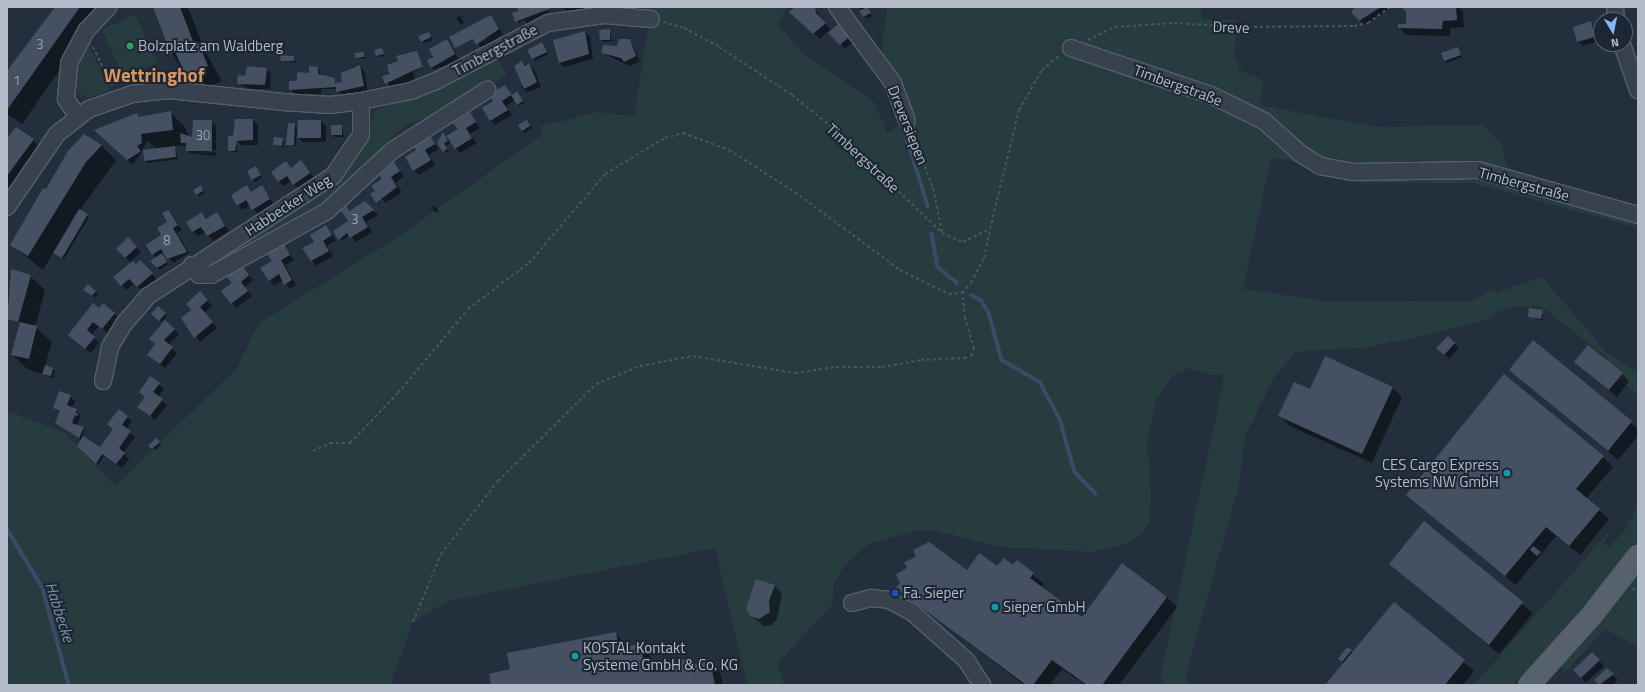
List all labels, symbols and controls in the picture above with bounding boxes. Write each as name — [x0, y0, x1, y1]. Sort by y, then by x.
north arrow — [1593, 12, 1633, 52]
street label: Dreve — [1212, 17, 1250, 37]
street label: Timbergstraße — [450, 20, 540, 80]
text: N — [1610, 34, 1620, 51]
house number: 3 — [36, 36, 44, 52]
place label: Bolzplatz am Waldberg — [138, 37, 283, 55]
marker: Bolzplatz am Waldberg — [125, 41, 135, 51]
street label: Timbergstraße — [1131, 61, 1225, 109]
district label: Wettringhof — [104, 64, 204, 86]
house number: 1 — [13, 72, 21, 88]
street label: Dreversiepen — [884, 83, 932, 167]
street label: Timbergstraße — [823, 120, 903, 196]
house number: 30 — [196, 127, 210, 143]
street label: Timbergstraße — [1477, 163, 1571, 205]
street label: Habbecker Weg — [242, 171, 334, 239]
house number: 3 — [351, 211, 359, 227]
house number: 8 — [163, 232, 171, 248]
place label: CES Cargo Express Systems NW GmbH — [1375, 455, 1499, 490]
marker: CES Cargo Express Systems NW GmbH — [1502, 468, 1512, 478]
water label: Habbecke — [41, 580, 79, 644]
place label: Fa. Sieper — [903, 584, 964, 602]
marker: Fa. Sieper — [890, 588, 900, 598]
place label: Sieper GmbH — [1003, 598, 1086, 616]
marker: Sieper GmbH — [990, 602, 1000, 612]
place label: KOSTAL Kontakt Systeme GmbH & Co. KG — [583, 638, 738, 673]
marker: KOSTAL Kontakt Systeme GmbH & Co. KG — [570, 651, 580, 661]

